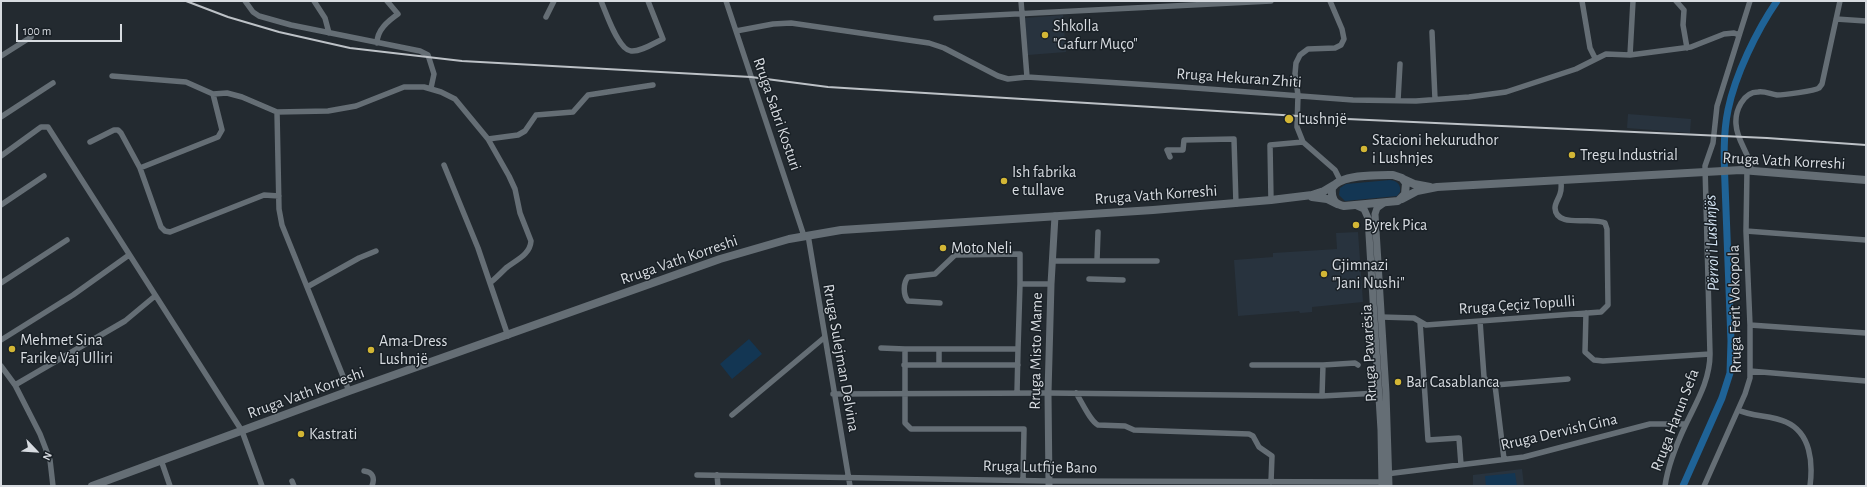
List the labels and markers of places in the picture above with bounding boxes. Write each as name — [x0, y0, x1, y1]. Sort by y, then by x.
place label: Shkolla "Gafurr Muço" — [1053, 16, 1138, 54]
marker: Shkolla "Gafurr Muço" — [1040, 30, 1050, 40]
place label: Lushnjë — [1298, 109, 1347, 129]
marker: Lushnjë — [1283, 113, 1295, 125]
place label: Stacioni hekurudhor i Lushnjes — [1372, 130, 1498, 168]
marker: Stacioni hekurudhor i Lushnjes — [1359, 144, 1369, 154]
place label: Tregu Industrial — [1580, 145, 1678, 165]
marker: Tregu Industrial — [1567, 150, 1577, 160]
place label: Ish fabrika e tullave — [1012, 162, 1076, 200]
marker: Ish fabrika e tullave — [999, 176, 1009, 186]
place label: Byrek Pica — [1364, 215, 1427, 235]
marker: Byrek Pica — [1351, 220, 1361, 230]
place label: Moto Neli — [951, 238, 1012, 258]
marker: Moto Neli — [938, 243, 948, 253]
place label: Gjimnazi "Jani Nushi" — [1332, 255, 1405, 293]
marker: Gjimnazi "Jani Nushi" — [1319, 269, 1329, 279]
place label: Mehmet Sina Farike Vaj Ulliri — [20, 330, 113, 368]
place label: Ama-Dress Lushnjë — [379, 331, 447, 369]
marker: Mehmet Sina Farike Vaj Ulliri — [7, 344, 17, 354]
marker: Ama-Dress Lushnjë — [366, 345, 376, 355]
place label: Bar Casablanca — [1406, 372, 1500, 392]
marker: Bar Casablanca — [1393, 377, 1403, 387]
place label: Kastrati — [309, 424, 357, 444]
marker: Kastrati — [296, 429, 306, 439]

